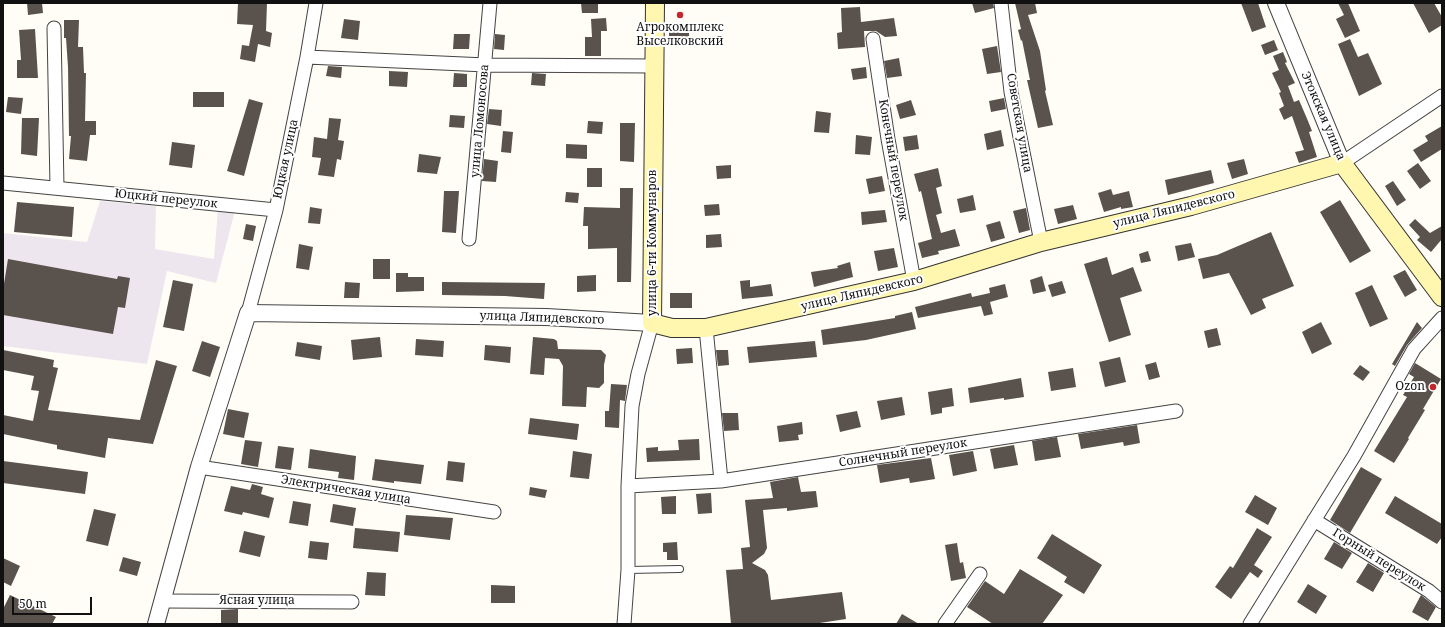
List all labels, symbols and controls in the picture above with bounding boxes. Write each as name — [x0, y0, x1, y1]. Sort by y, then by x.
marker: Агрокомплекс Выселковский — [675, 10, 685, 20]
place label: Агрокомплекс Выселковский — [636, 21, 724, 49]
street label: улица Ломоносова — [468, 64, 492, 178]
street label: Этокская улица — [1298, 70, 1348, 162]
street label: Советская улица — [1003, 72, 1035, 174]
street label: Конечный переулок — [875, 98, 911, 222]
street label: Юцкая улица — [271, 118, 301, 200]
street label: улица 6-ти Коммунаров — [646, 170, 660, 316]
street label: Юцкий переулок — [114, 186, 218, 212]
street label: улица Ляпидевского — [1112, 187, 1236, 231]
street label: улица Ляпидевского — [800, 272, 924, 314]
street label: улица Ляпидевского — [479, 309, 605, 327]
place label: Ozon — [1395, 380, 1425, 394]
marker: Ozon — [1428, 382, 1438, 392]
street label: Солнечный переулок — [838, 436, 968, 470]
street label: Электрическая улица — [280, 473, 412, 507]
street label: Горный переулок — [1330, 526, 1428, 594]
scale bar — [14, 589, 94, 615]
street label: Ясная улица — [219, 594, 295, 608]
text: 50 m — [19, 595, 47, 612]

